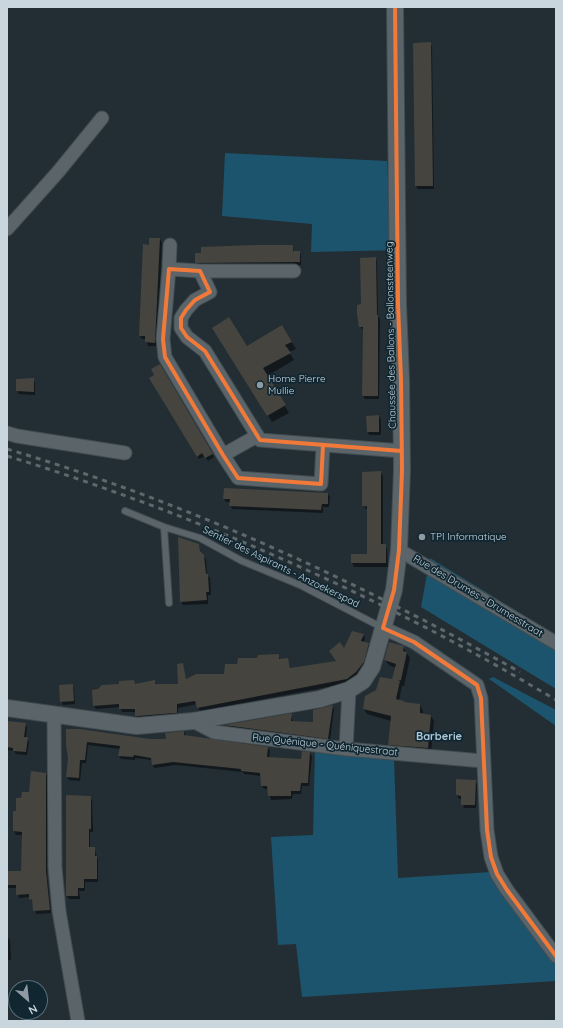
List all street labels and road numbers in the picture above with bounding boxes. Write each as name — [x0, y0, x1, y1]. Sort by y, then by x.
street label: Chaussée des Ballons - Ballonssteenweg — [383, 241, 399, 429]
street label: Sentier des Aspirants - Anzoekerspad — [201, 524, 361, 610]
street label: Rue des Drumes - Drumesstraat — [411, 552, 545, 640]
street label: Rue Quénique - Quéniquestraat — [252, 731, 398, 759]

